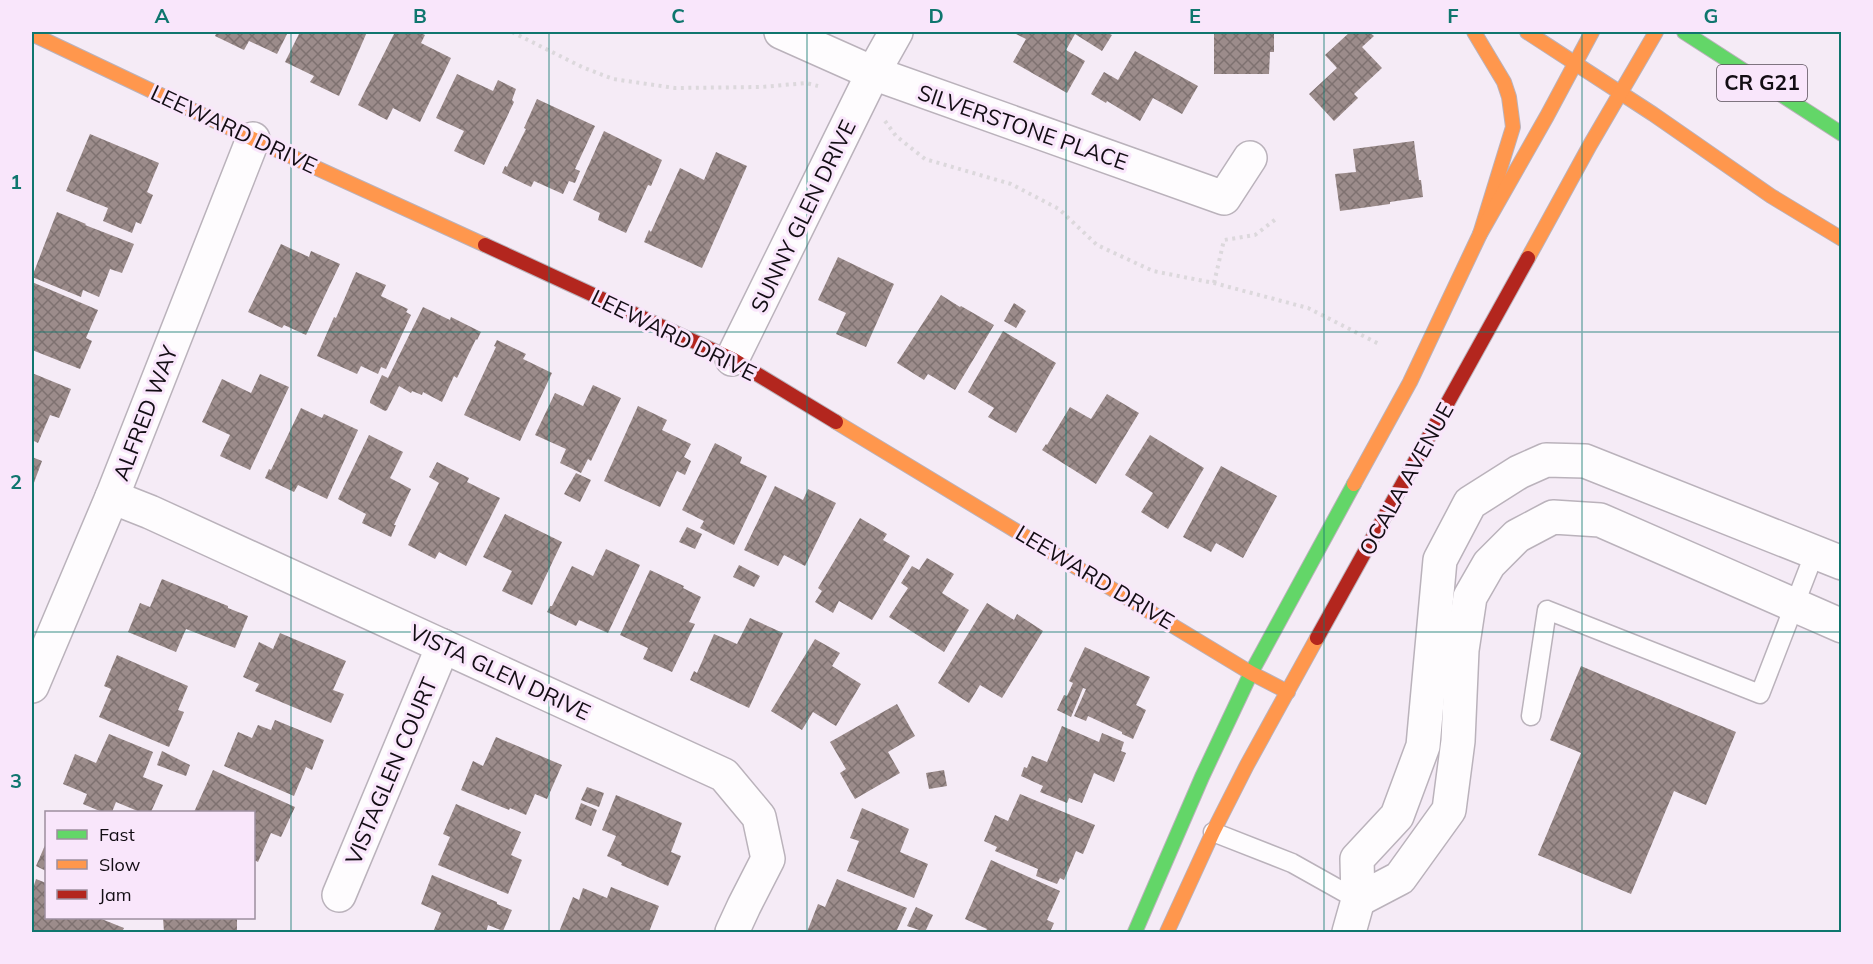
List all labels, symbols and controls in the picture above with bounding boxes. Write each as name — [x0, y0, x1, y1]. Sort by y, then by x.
text: A — [155, 3, 170, 28]
text: B — [413, 3, 427, 28]
text: C — [671, 3, 685, 28]
text: D — [928, 3, 944, 28]
text: E — [1189, 3, 1201, 28]
text: F — [1447, 3, 1459, 28]
text: G — [1704, 3, 1718, 28]
road number: CR G21 — [1717, 65, 1807, 101]
street label: LEEWARD DRIVE — [146, 78, 322, 180]
street label: SILVERSTONE PLACE — [914, 78, 1132, 176]
street label: SUNNY GLEN DRIVE — [744, 115, 862, 317]
text: 1 — [10, 169, 22, 194]
street label: LEEWARD DRIVE — [587, 283, 761, 387]
street label: ALFRED WAY — [106, 341, 184, 484]
street label: OCALA AVENUE — [1353, 398, 1459, 560]
text: 2 — [10, 469, 22, 494]
street label: LEEWARD DRIVE — [1011, 519, 1179, 635]
street label: VISTA GLEN DRIVE — [405, 618, 595, 726]
street label: VISTAGLEN COURT — [339, 673, 443, 869]
text: 3 — [10, 768, 22, 793]
legend — [45, 811, 255, 919]
text: Fast — [99, 823, 135, 846]
text: Slow — [99, 853, 141, 876]
text: Jam — [99, 883, 132, 906]

